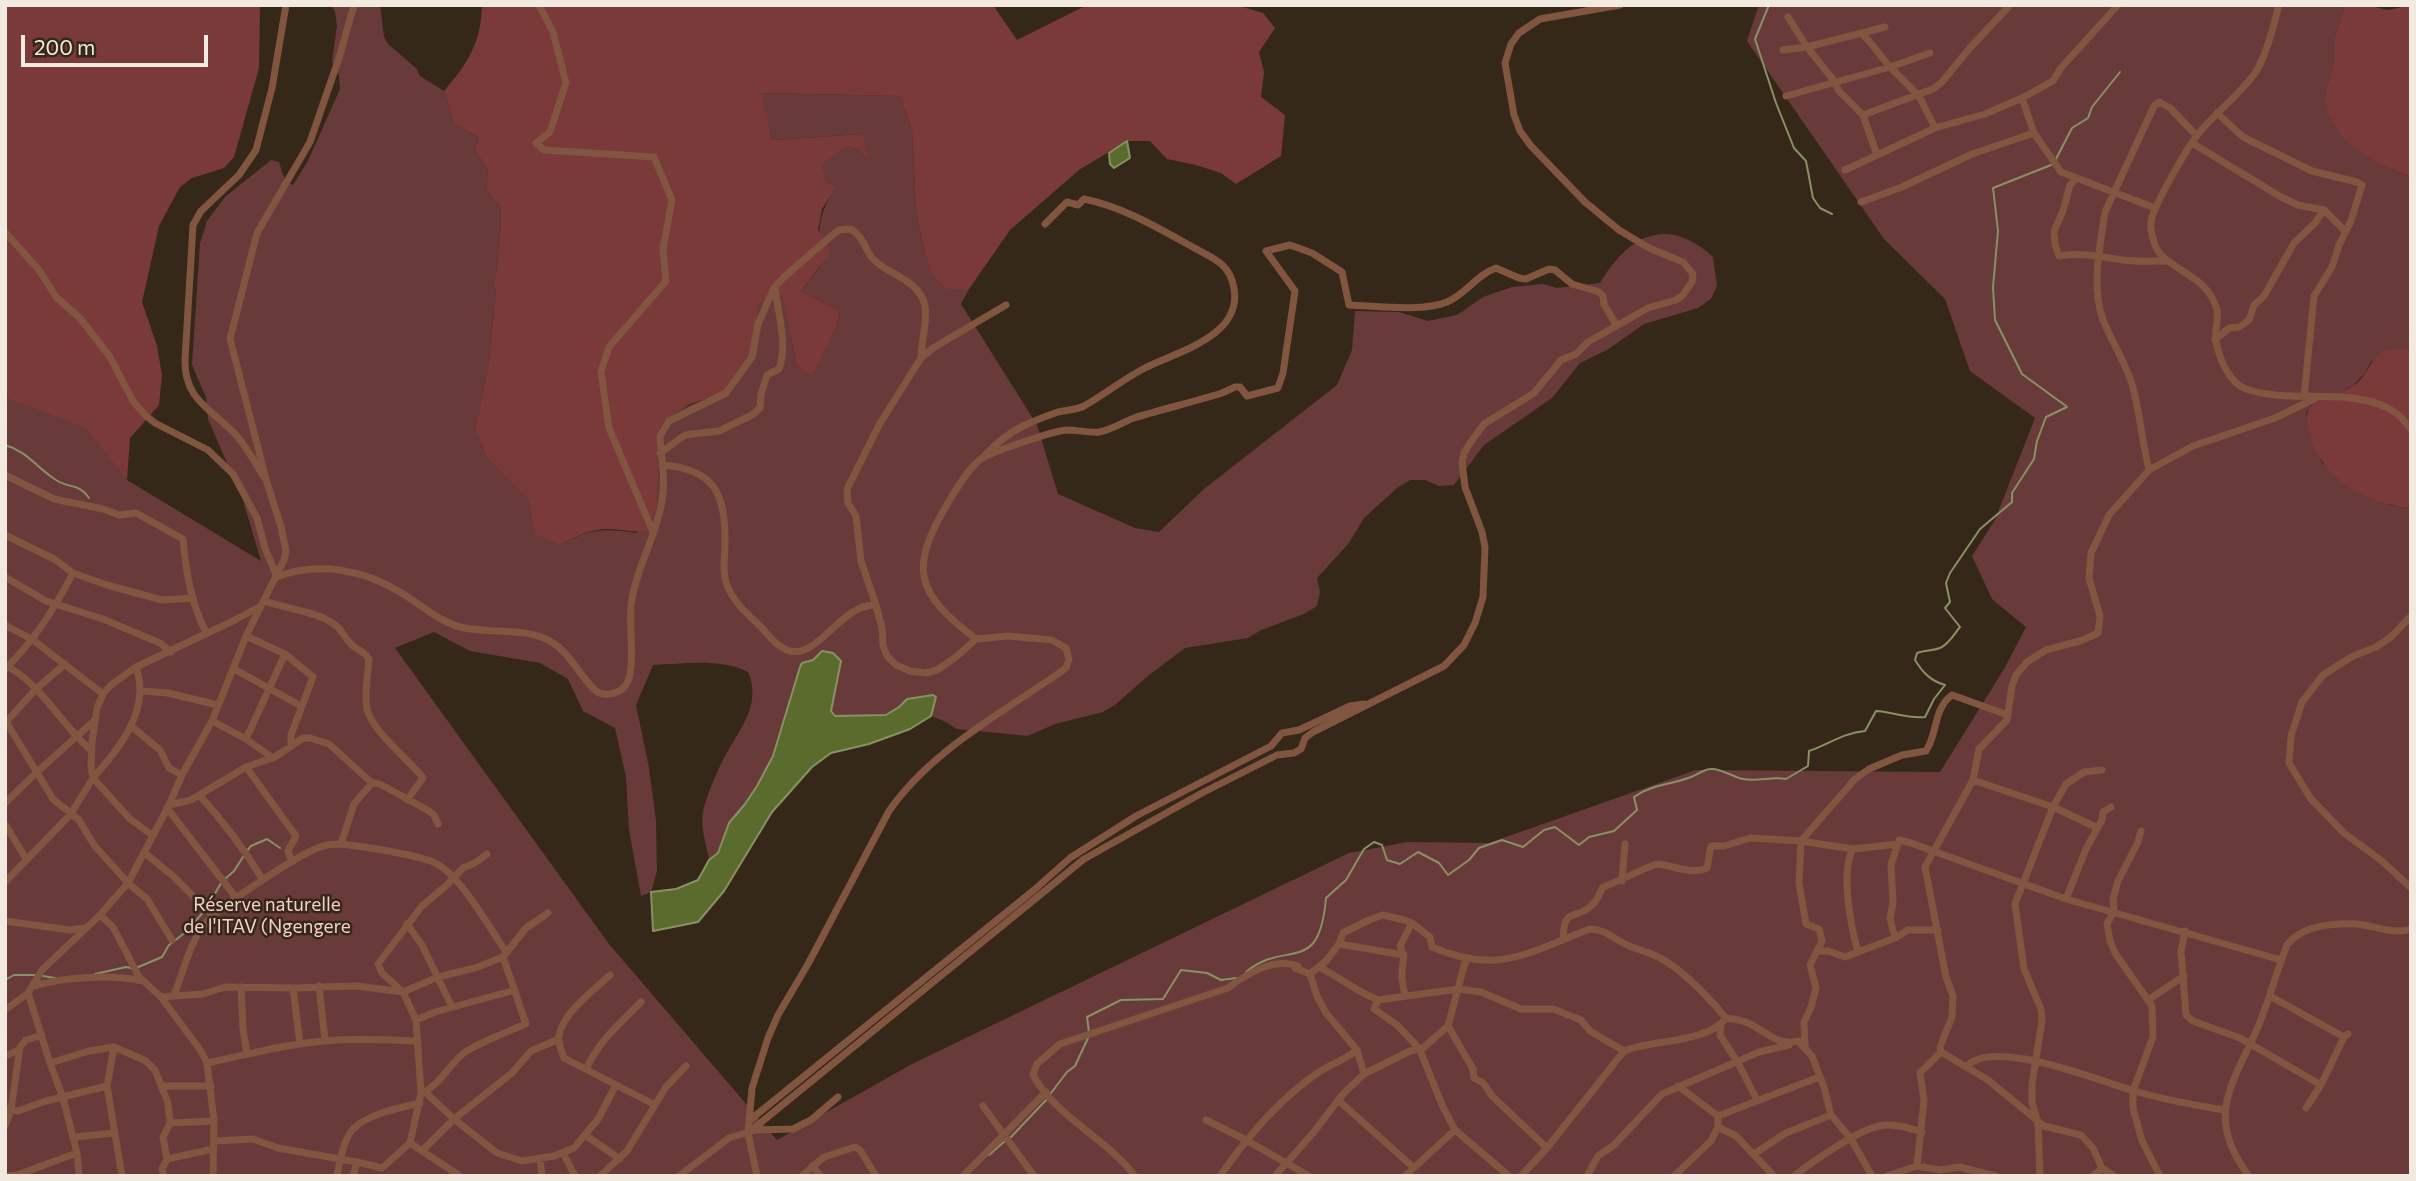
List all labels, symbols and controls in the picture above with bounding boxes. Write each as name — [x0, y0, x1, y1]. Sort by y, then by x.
scale bar — [24, 21, 212, 65]
text: 200 m — [34, 34, 95, 59]
park label: Réserve naturelle de l'ITAV (Ngengere — [183, 894, 351, 938]

